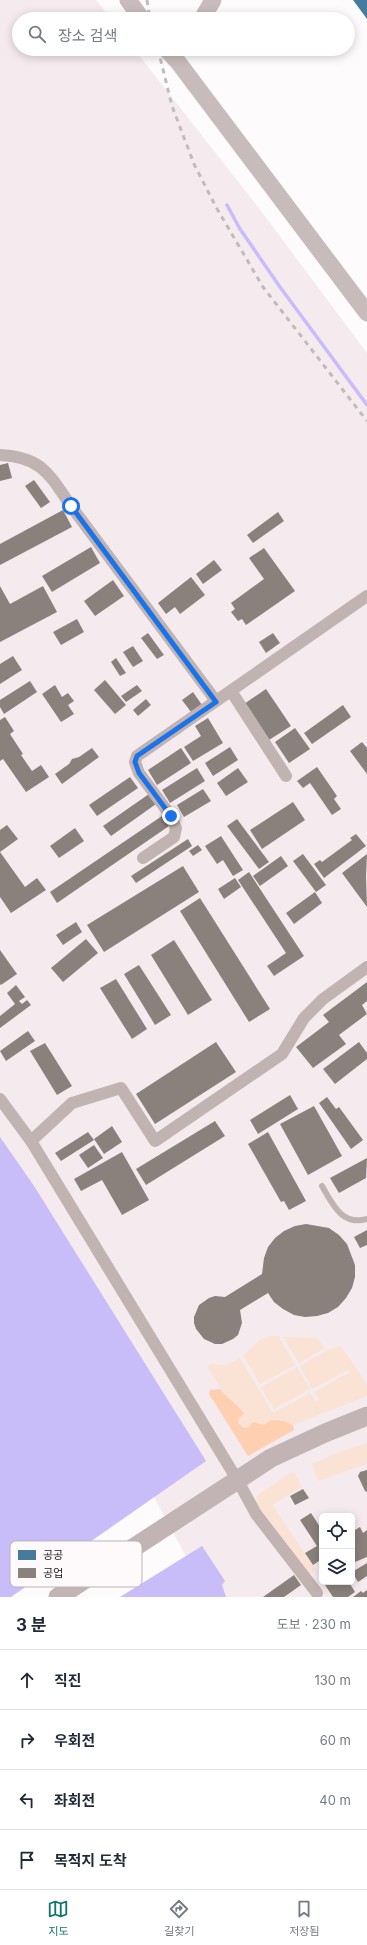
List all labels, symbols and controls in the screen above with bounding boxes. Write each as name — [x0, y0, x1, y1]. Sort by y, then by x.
search box — [12, 12, 355, 56]
icon: search — [26, 23, 48, 45]
text: 장소 검색 — [58, 26, 117, 45]
route start — [62, 497, 80, 515]
route end — [162, 807, 180, 825]
map controls — [319, 1513, 355, 1585]
button: locate — [319, 1513, 355, 1549]
legend — [10, 1541, 142, 1587]
text: 공공 — [43, 1548, 63, 1562]
button: layers — [319, 1549, 355, 1585]
text: 공업 — [43, 1566, 63, 1580]
text: 3 분 — [16, 1615, 47, 1635]
text: 도보 · 230 m — [277, 1616, 351, 1632]
icon: ahead — [16, 1669, 38, 1691]
text: 직진 — [54, 1671, 82, 1690]
text: 130 m — [314, 1672, 351, 1688]
icon: right — [16, 1729, 38, 1751]
text: 우회전 — [54, 1731, 95, 1750]
text: 60 m — [320, 1732, 351, 1748]
icon: left — [16, 1789, 38, 1811]
text: 좌회전 — [54, 1791, 95, 1810]
text: 40 m — [319, 1792, 351, 1808]
icon: arrive — [16, 1849, 38, 1871]
text: 목적지 도착 — [54, 1851, 127, 1870]
tab: 지도 — [47, 1898, 69, 1938]
tab: 길찾기 — [164, 1898, 195, 1938]
tab: 저장됨 — [289, 1898, 320, 1938]

